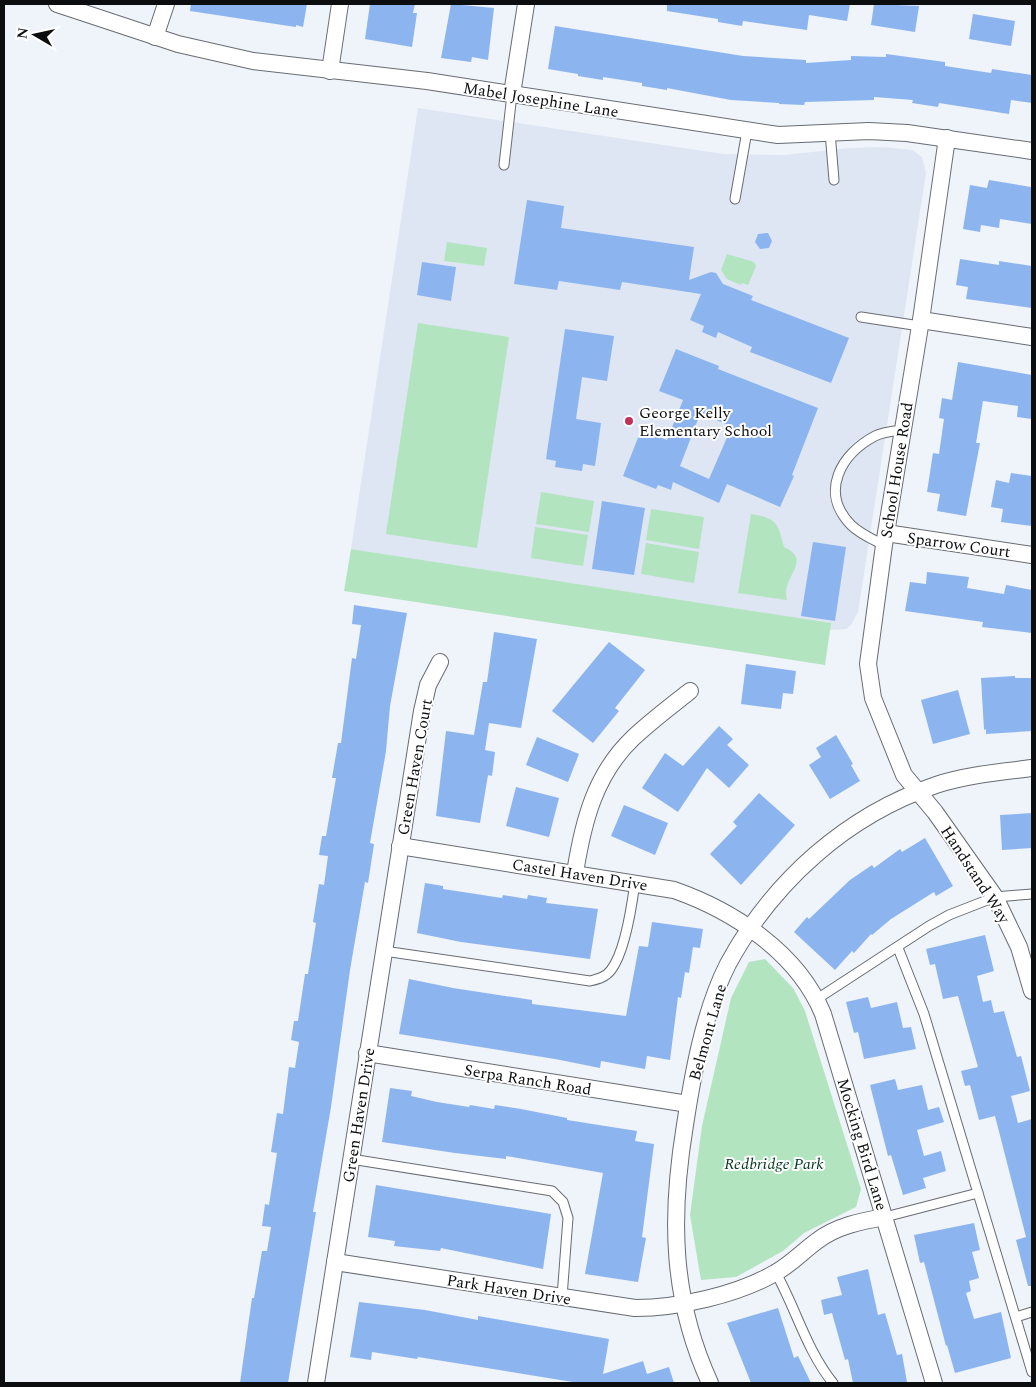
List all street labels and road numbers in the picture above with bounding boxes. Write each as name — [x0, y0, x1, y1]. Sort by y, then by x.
street label: Mabel Josephine Lane — [461, 76, 620, 124]
street label: School House Road — [874, 400, 920, 540]
street label: Sparrow Court — [906, 526, 1012, 564]
street label: Green Haven Court — [391, 697, 439, 837]
street label: Handstand Way — [935, 821, 1017, 929]
street label: Castel Haven Drive — [510, 852, 649, 898]
street label: Belmont Lane — [683, 981, 733, 1083]
street label: Green Haven Drive — [336, 1046, 381, 1184]
street label: Serpa Ranch Road — [462, 1058, 593, 1102]
street label: Mocking Bird Lane — [831, 1075, 894, 1213]
street label: Park Haven Drive — [445, 1268, 573, 1312]

